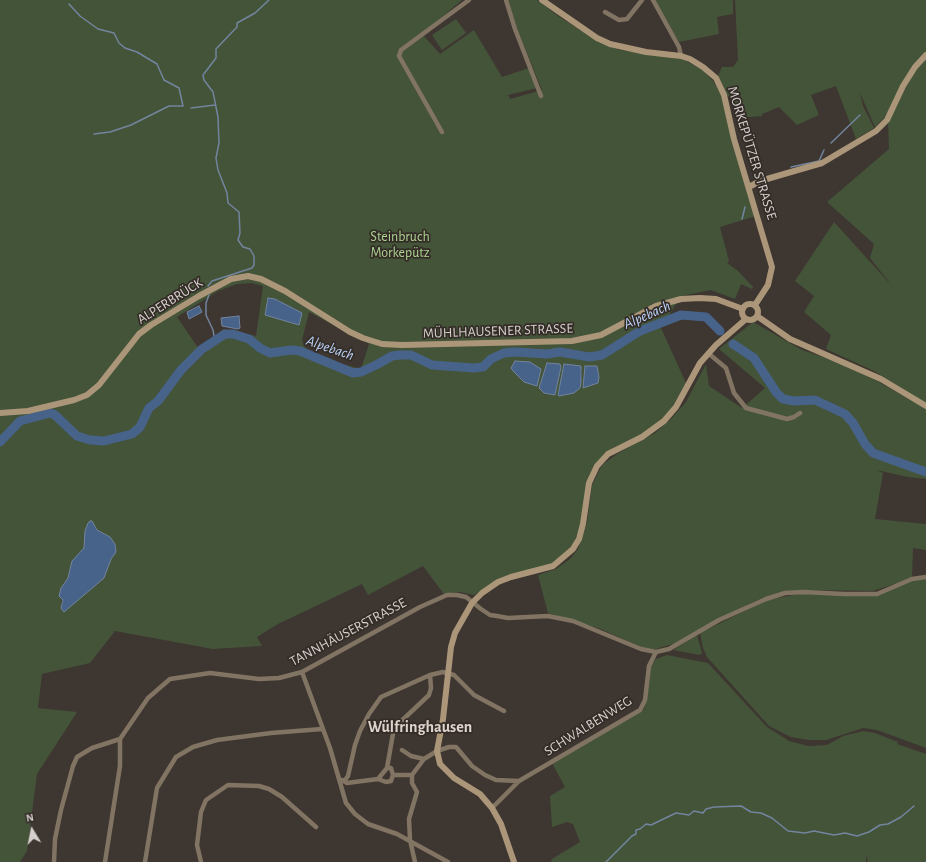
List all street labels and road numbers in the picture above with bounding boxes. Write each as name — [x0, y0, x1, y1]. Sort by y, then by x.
street label: MORKEPÜTZER STRASSE — [724, 84, 780, 222]
street label: ALPERBRÜCK — [134, 274, 206, 328]
street label: MÜHLHAUSENER STRASSE — [423, 320, 573, 342]
street label: TANNHÄUSERSTRASSE — [287, 594, 409, 670]
street label: SCHWALBENWEG — [541, 692, 635, 760]

